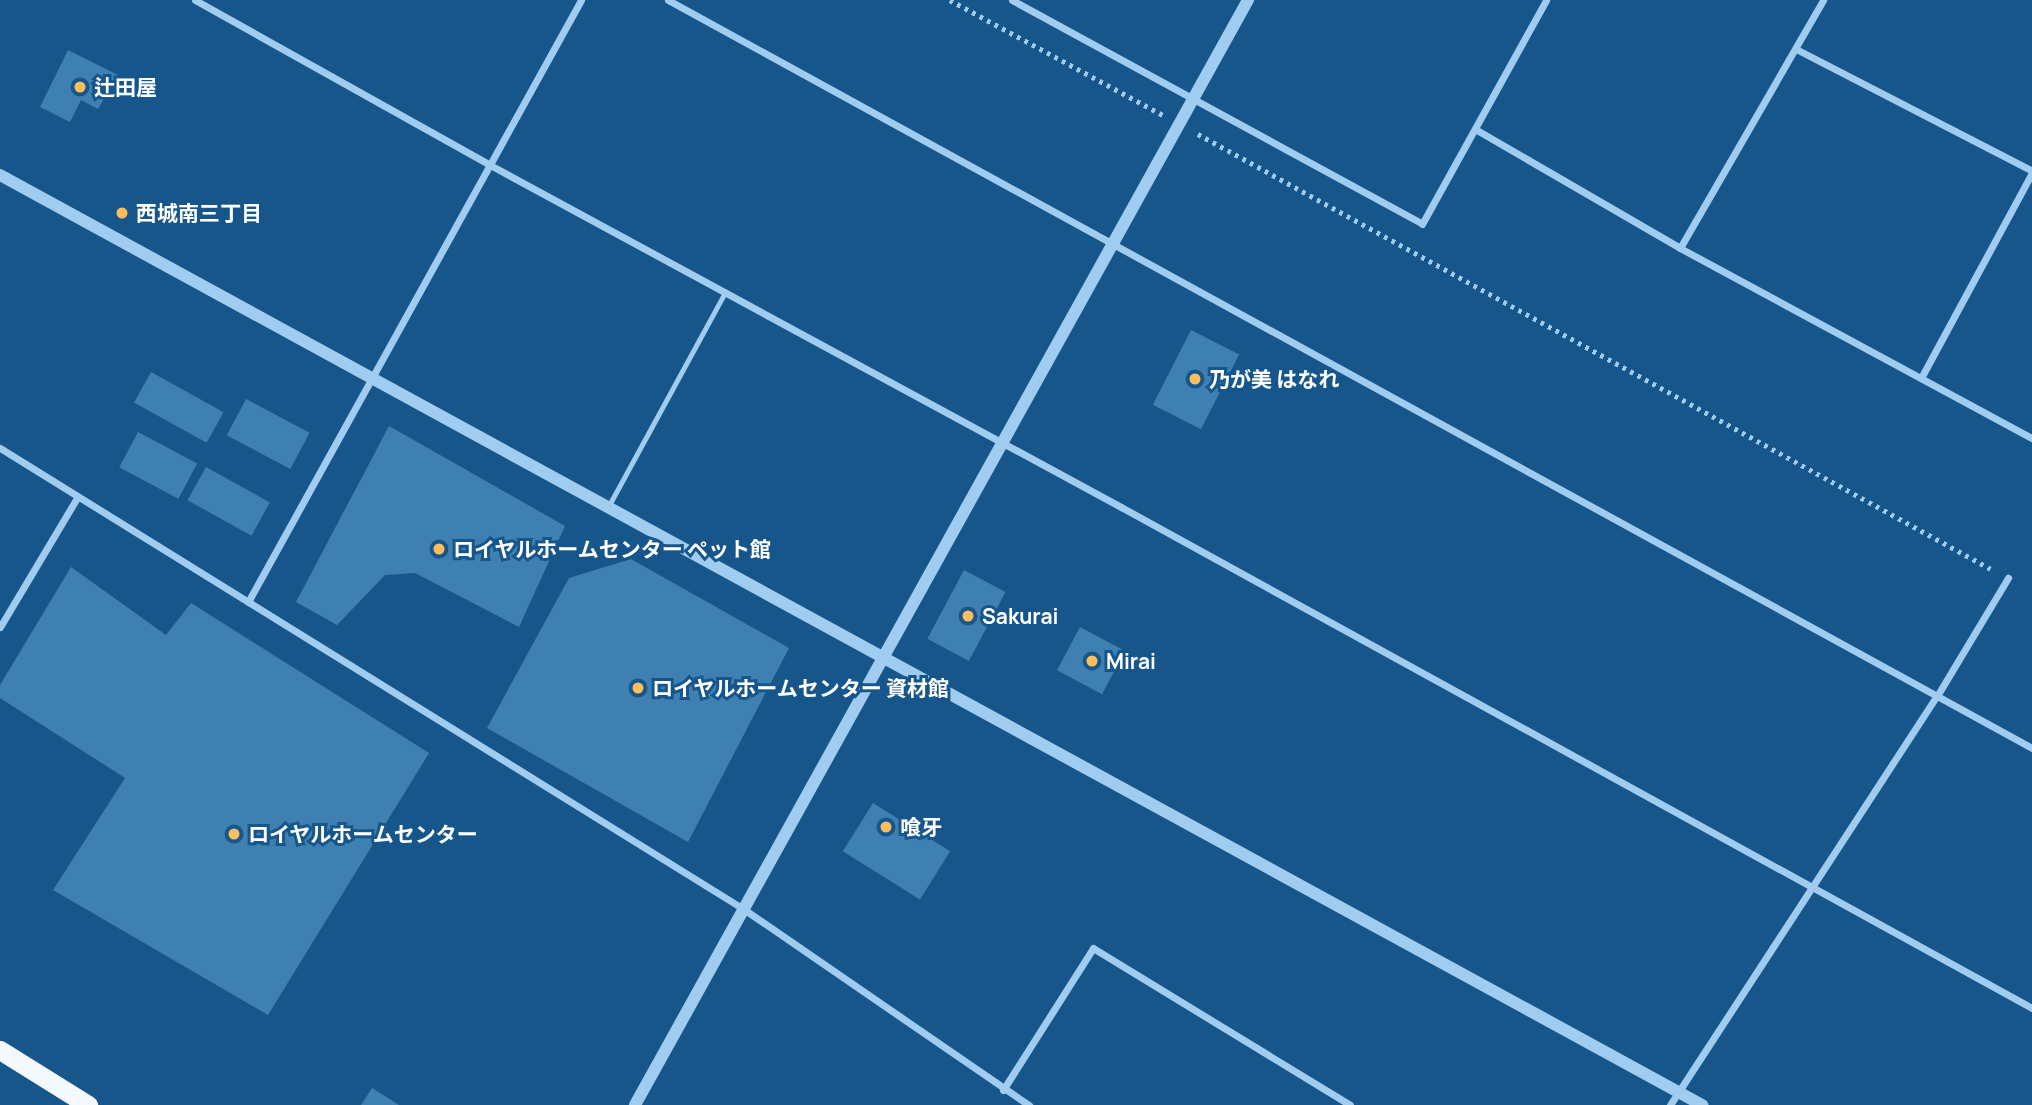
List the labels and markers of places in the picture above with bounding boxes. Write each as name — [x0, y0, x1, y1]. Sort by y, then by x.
place label: 辻田屋 — [94, 74, 157, 100]
marker: 辻田屋 — [72, 79, 88, 95]
place label: 西城南三丁目 — [136, 200, 262, 226]
marker: 西城南三丁目 — [114, 205, 130, 221]
place label: 乃が美 はなれ — [1209, 366, 1339, 392]
marker: 乃が美 はなれ — [1187, 371, 1203, 387]
place label: ロイヤルホームセンター ペット館 — [453, 536, 772, 562]
marker: ロイヤルホームセンター ペット館 — [431, 541, 447, 557]
place label: Sakurai — [982, 603, 1058, 629]
marker: Sakurai — [960, 608, 976, 624]
place label: Mirai — [1106, 648, 1156, 674]
marker: Mirai — [1084, 653, 1100, 669]
place label: ロイヤルホームセンター 資材館 — [652, 675, 950, 701]
marker: ロイヤルホームセンター 資材館 — [630, 680, 646, 696]
place label: 喰牙 — [900, 814, 942, 840]
marker: 喰牙 — [878, 819, 894, 835]
place label: ロイヤルホームセンター — [248, 821, 479, 847]
marker: ロイヤルホームセンター — [226, 826, 242, 842]

